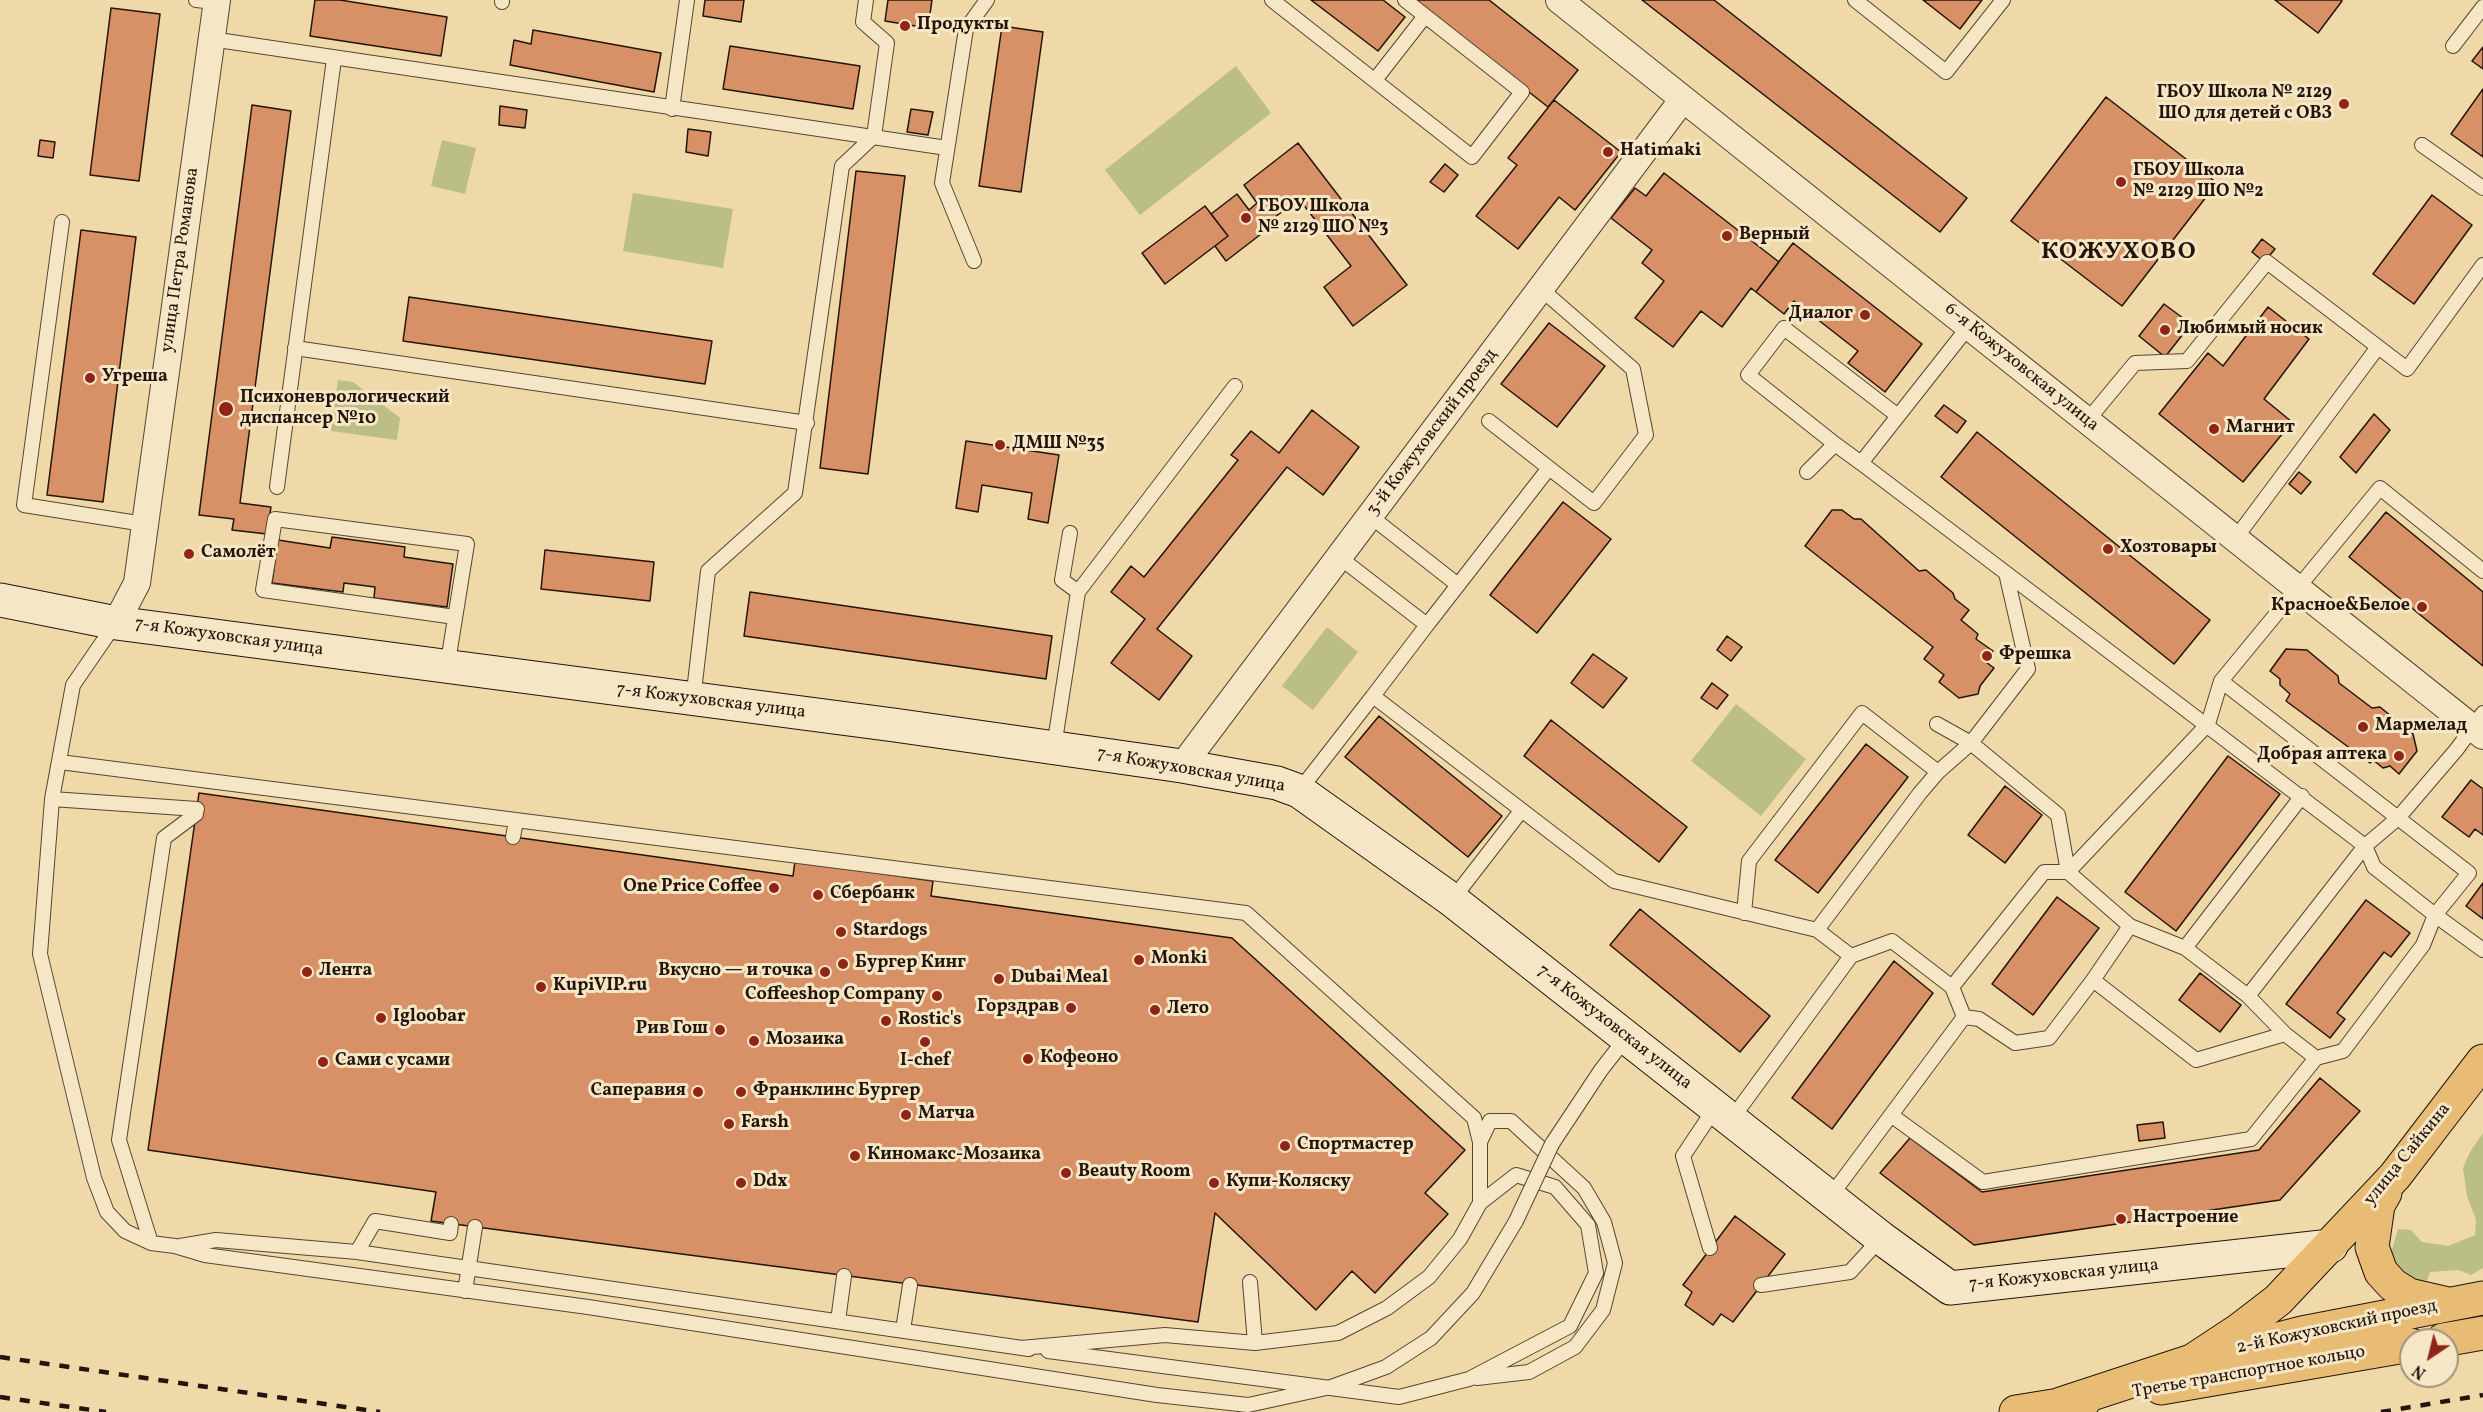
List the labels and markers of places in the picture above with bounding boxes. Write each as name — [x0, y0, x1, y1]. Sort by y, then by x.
place label: Продукты — [917, 15, 1009, 37]
marker: Продукты — [898, 19, 912, 33]
place label: ГБОУ Школа № 2129 ШО для детей с ОВЗ — [2156, 83, 2332, 125]
marker: ГБОУ Школа № 2129 ШО для детей с ОВЗ — [2337, 97, 2351, 111]
place label: Hatimaki — [1620, 141, 1701, 163]
marker: Hatimaki — [1601, 145, 1615, 159]
place label: ГБОУ Школа № 2129 ШО №2 — [2133, 161, 2264, 204]
marker: ГБОУ Школа № 2129 ШО №2 — [2114, 175, 2128, 189]
place label: ГБОУ Школа № 2129 ШО №3 — [1258, 197, 1388, 240]
marker: ГБОУ Школа № 2129 ШО №3 — [1239, 211, 1253, 225]
place label: Верный — [1739, 225, 1810, 247]
marker: Верный — [1720, 229, 1734, 243]
place label: Диалог — [1789, 304, 1853, 326]
marker: Диалог — [1858, 308, 1872, 322]
place label: Любимый носик — [2177, 319, 2323, 341]
marker: Любимый носик — [2158, 323, 2172, 337]
place label: Угреша — [102, 367, 168, 389]
marker: Угреша — [83, 371, 97, 385]
place label: Психоневрологический диспансер №10 — [240, 388, 450, 430]
marker: Психоневрологический диспансер №10 — [217, 400, 235, 418]
place label: Магнит — [2226, 418, 2295, 440]
marker: Магнит — [2207, 422, 2221, 436]
place label: ДМШ №35 — [1012, 434, 1105, 456]
marker: ДМШ №35 — [993, 438, 1007, 452]
place label: Хозтовары — [2120, 538, 2217, 560]
marker: Хозтовары — [2101, 542, 2115, 556]
place label: Самолёт — [201, 543, 276, 565]
marker: Самолёт — [182, 547, 196, 561]
place label: Красное&Белое — [2271, 596, 2410, 618]
marker: Красное&Белое — [2415, 600, 2429, 614]
place label: Фрешка — [1999, 645, 2072, 667]
marker: Фрешка — [1980, 649, 1994, 663]
place label: Мармелад — [2375, 716, 2467, 738]
marker: Мармелад — [2356, 720, 2370, 734]
place label: Добрая аптека — [2257, 745, 2387, 767]
marker: Добрая аптека — [2392, 749, 2406, 763]
place label: One Price Coffee — [623, 877, 762, 899]
marker: One Price Coffee — [767, 881, 781, 895]
place label: Сбербанк — [830, 884, 915, 906]
marker: Сбербанк — [811, 888, 825, 902]
place label: Stardogs — [853, 921, 928, 943]
marker: Stardogs — [834, 925, 848, 939]
place label: Monki — [1151, 949, 1207, 971]
place label: Бургер Кинг — [855, 953, 966, 975]
marker: Monki — [1132, 953, 1146, 967]
marker: Бургер Кинг — [836, 957, 850, 971]
place label: Лента — [319, 961, 372, 983]
place label: Вкусно — и точка — [658, 961, 813, 983]
marker: Лента — [300, 965, 314, 979]
marker: Вкусно — и точка — [818, 965, 832, 979]
place label: Dubai Meal — [1011, 968, 1108, 990]
marker: Dubai Meal — [992, 972, 1006, 986]
place label: KupiVIP.ru — [553, 976, 647, 998]
marker: KupiVIP.ru — [534, 980, 548, 994]
place label: Coffeeshop Company — [745, 985, 925, 1007]
marker: Coffeeshop Company — [930, 989, 944, 1003]
place label: Горздрав — [977, 997, 1059, 1019]
place label: Лето — [1167, 999, 1209, 1021]
marker: Горздрав — [1064, 1001, 1078, 1015]
marker: Лето — [1148, 1003, 1162, 1017]
place label: Igloobar — [393, 1007, 466, 1029]
place label: Rostic's — [898, 1010, 961, 1032]
marker: Igloobar — [374, 1011, 388, 1025]
marker: Rostic's — [879, 1014, 893, 1028]
place label: Рив Гош — [636, 1019, 708, 1041]
marker: Рив Гош — [713, 1023, 727, 1037]
place label: Мозаика — [766, 1030, 844, 1052]
marker: Мозаика — [747, 1034, 761, 1048]
marker: I-chef — [918, 1035, 932, 1049]
place label: Кофеоно — [1040, 1048, 1118, 1070]
place label: Сами с усами — [335, 1051, 450, 1073]
place label: I-chef — [900, 1051, 950, 1073]
marker: Кофеоно — [1021, 1052, 1035, 1066]
marker: Сами с усами — [316, 1055, 330, 1069]
place label: Саперавия — [591, 1081, 686, 1103]
place label: Франклинс Бургер — [753, 1081, 920, 1103]
marker: Саперавия — [691, 1085, 705, 1099]
marker: Франклинс Бургер — [734, 1085, 748, 1099]
place label: Матча — [918, 1104, 975, 1126]
marker: Матча — [899, 1108, 913, 1122]
place label: Farsh — [741, 1113, 789, 1135]
marker: Farsh — [722, 1117, 736, 1131]
place label: Спортмастер — [1297, 1135, 1414, 1157]
marker: Спортмастер — [1278, 1139, 1292, 1153]
place label: Киномакс-Мозаика — [867, 1145, 1041, 1167]
marker: Киномакс-Мозаика — [848, 1149, 862, 1163]
place label: Beauty Room — [1078, 1162, 1191, 1184]
marker: Beauty Room — [1059, 1166, 1073, 1180]
place label: Ddx — [753, 1172, 787, 1194]
place label: Купи-Коляску — [1226, 1172, 1351, 1194]
marker: Ddx — [734, 1176, 748, 1190]
marker: Купи-Коляску — [1207, 1176, 1221, 1190]
place label: Настроение — [2133, 1208, 2239, 1230]
marker: Настроение — [2114, 1212, 2128, 1226]

